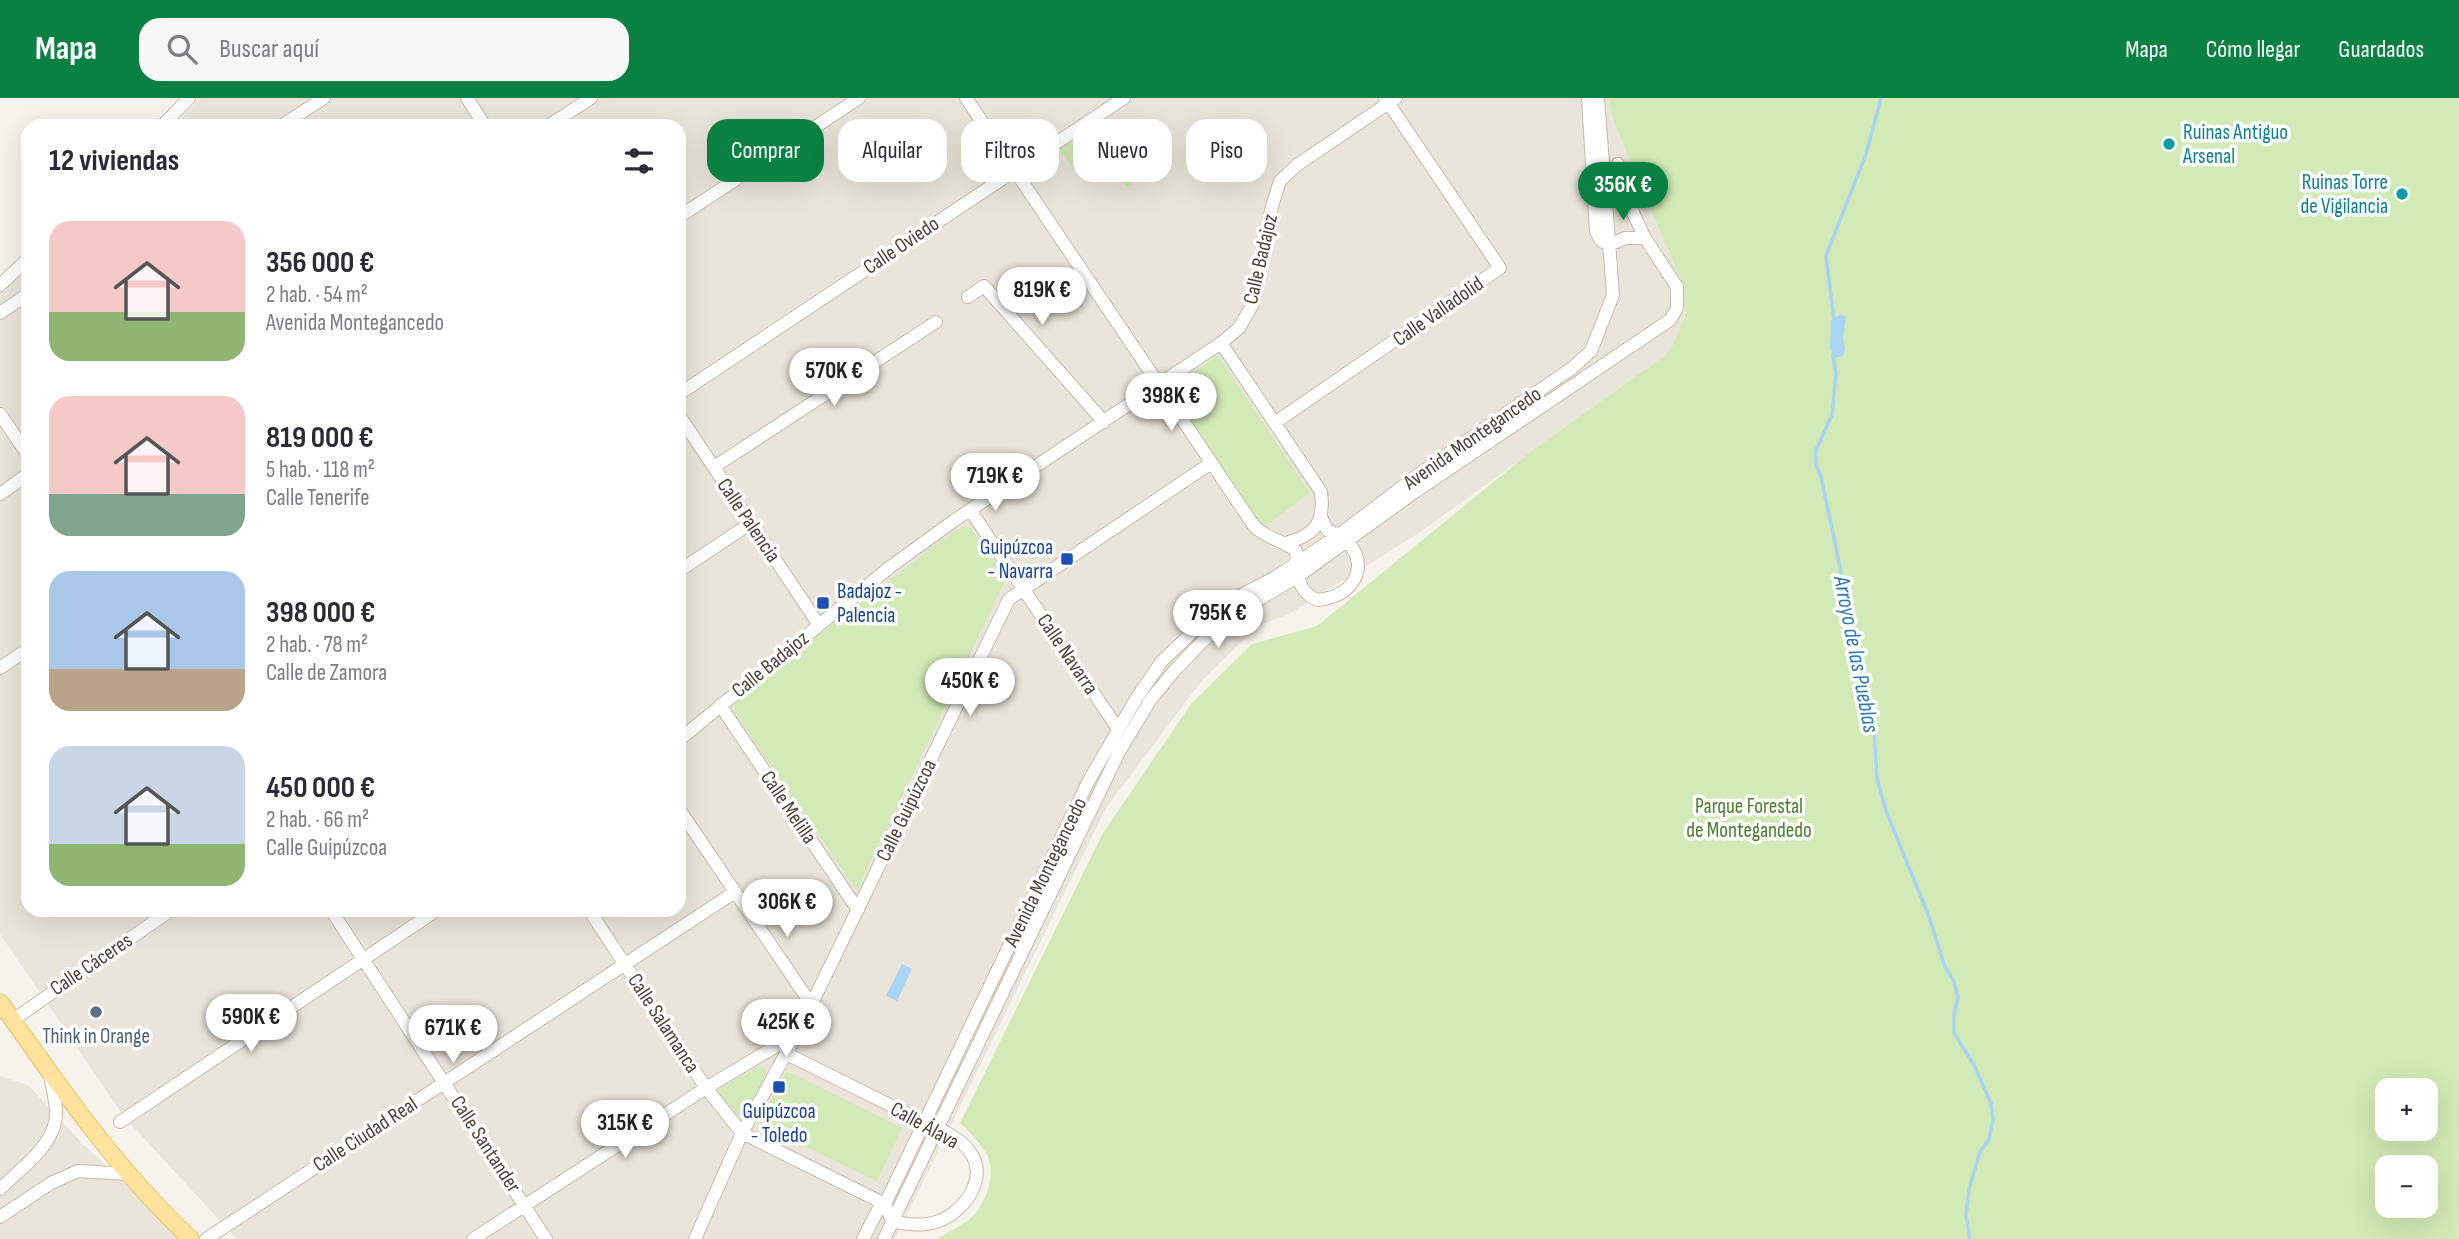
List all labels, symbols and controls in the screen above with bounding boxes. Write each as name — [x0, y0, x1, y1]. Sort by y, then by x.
search box — [139, 18, 629, 81]
text: Mapa — [35, 29, 97, 69]
icon: search — [163, 30, 201, 68]
text: Buscar aquí — [219, 34, 319, 65]
text: Mapa — [2125, 35, 2168, 64]
text: Cómo llegar — [2206, 35, 2300, 64]
text: Guardados — [2338, 35, 2424, 64]
chip: Comprar — [707, 119, 824, 182]
chip: Alquilar — [838, 119, 947, 182]
chip: Filtros — [961, 119, 1059, 182]
chip: Nuevo — [1073, 119, 1172, 182]
chip: Piso — [1186, 119, 1267, 182]
place label: Ruinas Antiguo Arsenal — [2182, 120, 2288, 169]
marker: Ruinas Antiguo Arsenal — [2161, 136, 2177, 152]
icon: filters — [620, 142, 658, 180]
text: 12 viviendas — [49, 143, 179, 179]
pin: 356K € — [1566, 162, 1680, 222]
place label: Ruinas Torre de Vigilancia — [2300, 170, 2388, 219]
text: 356K € — [1594, 171, 1652, 199]
marker: Ruinas Torre de Vigilancia — [2394, 186, 2410, 202]
street label: Calle Oviedo — [859, 211, 944, 280]
street label: Calle Badajoz — [1238, 211, 1283, 307]
text: 356 000 € — [266, 245, 374, 281]
icon: home — [105, 249, 189, 333]
pin: 819K € — [985, 268, 1099, 327]
street label: Calle Valladolid — [1388, 271, 1488, 352]
text: 819K € — [1013, 276, 1071, 304]
text: 2 hab. · 54 m² — [266, 281, 368, 309]
text: Avenida Montegancedo — [266, 309, 444, 337]
pin: 570K € — [777, 348, 891, 408]
text: 570K € — [805, 357, 863, 385]
pin: 398K € — [1114, 374, 1228, 433]
text: 398K € — [1142, 382, 1200, 410]
street label: Avenida Montegancedo — [1398, 382, 1546, 496]
text: 819 000 € — [266, 420, 374, 456]
icon: home — [105, 424, 189, 508]
pin: 719K € — [938, 454, 1052, 513]
text: 5 hab. · 118 m² — [266, 456, 375, 484]
text: 719K € — [967, 462, 1023, 490]
street label: Calle Palencia — [711, 474, 786, 567]
text: Calle Tenerife — [266, 484, 370, 512]
place label: Guipúzcoa - Navarra — [980, 535, 1053, 584]
marker: Guipúzcoa - Navarra — [1059, 551, 1075, 567]
water label: Arroyo de las Pueblas — [1827, 572, 1885, 735]
place label: Badajoz - Palencia — [837, 579, 902, 628]
pin: 795K € — [1161, 590, 1275, 650]
text: 398 000 € — [266, 595, 375, 631]
marker: Badajoz - Palencia — [815, 595, 831, 611]
icon: home — [105, 599, 189, 683]
text: 795K € — [1189, 599, 1247, 627]
street label: Calle Navarra — [1032, 609, 1104, 699]
street label: Calle Badajoz — [727, 626, 814, 703]
text: 2 hab. · 78 m² — [266, 631, 368, 659]
pin: 450K € — [913, 658, 1027, 718]
text: Calle de Zamora — [266, 659, 387, 687]
text: 450K € — [941, 667, 999, 695]
street label: Calle Guipúzcoa — [871, 755, 942, 865]
street label: Calle Melilla — [755, 766, 822, 848]
text: 450 000 € — [266, 770, 375, 806]
icon: home — [105, 774, 189, 858]
street label: Avenida Montegancedo — [998, 794, 1092, 952]
park label: Parque Forestal de Montegandedo — [1686, 794, 1812, 843]
text: 2 hab. · 66 m² — [266, 806, 369, 834]
text: Calle Guipúzcoa — [266, 834, 387, 862]
pin: 306K € — [730, 880, 844, 939]
text: 306K € — [758, 888, 816, 916]
street label: Calle Cáceres — [45, 928, 137, 1001]
street label: Calle Salamanca — [622, 969, 705, 1078]
pin: 590K € — [194, 995, 308, 1054]
pin: 425K € — [729, 1000, 843, 1059]
text: 590K € — [222, 1003, 280, 1031]
marker: Think in Orange — [88, 1004, 104, 1020]
pin: 671K € — [396, 1006, 510, 1065]
text: 425K € — [757, 1008, 815, 1036]
text: 671K € — [425, 1014, 481, 1042]
place label: Think in Orange — [42, 1024, 150, 1049]
map controls — [2375, 1078, 2438, 1218]
button: + — [2375, 1078, 2438, 1141]
marker: Guipúzcoa - Toledo — [771, 1079, 787, 1095]
street label: Calle Ciudad Real — [308, 1091, 422, 1177]
street label: Calle Santander — [445, 1091, 526, 1197]
street label: Calle Álava — [886, 1096, 963, 1154]
place label: Guipúzcoa - Toledo — [742, 1099, 816, 1148]
pin: 315K € — [568, 1100, 682, 1160]
text: 315K € — [597, 1109, 653, 1137]
button: − — [2375, 1155, 2438, 1218]

